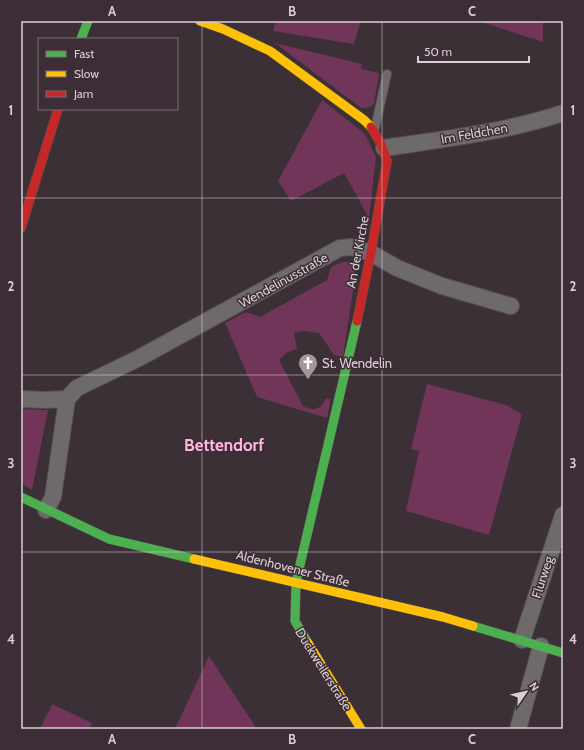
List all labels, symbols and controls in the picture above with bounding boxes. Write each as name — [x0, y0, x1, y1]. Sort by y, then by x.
text: A — [108, 3, 117, 19]
text: B — [288, 3, 296, 19]
text: C — [468, 3, 476, 19]
legend — [38, 38, 178, 110]
scale bar — [418, 38, 529, 64]
text: 50 m — [424, 44, 452, 59]
text: Fast — [74, 46, 94, 61]
text: Slow — [74, 66, 99, 81]
text: Jam — [73, 86, 93, 101]
text: 1 — [9, 102, 13, 118]
text: 1 — [571, 102, 575, 118]
street label: Im Feldchen — [439, 119, 509, 147]
street label: An der Kirche — [342, 214, 372, 289]
street label: Wendelinusstraße — [236, 249, 330, 311]
text: 2 — [8, 278, 15, 294]
text: 2 — [570, 278, 577, 294]
church icon: St. Wendelin — [297, 352, 319, 380]
place label: St. Wendelin — [322, 355, 392, 371]
district label: Bettendorf — [184, 435, 264, 455]
text: 3 — [7, 455, 15, 471]
text: 3 — [569, 455, 577, 471]
street label: Aldenhovener Straße — [235, 546, 352, 590]
street label: Flurweg — [528, 553, 556, 600]
street label: Duckweilerstraße — [292, 625, 356, 714]
text: 4 — [7, 631, 15, 647]
text: 4 — [569, 631, 577, 647]
north arrow — [506, 672, 546, 712]
text: N — [526, 679, 542, 694]
text: A — [108, 731, 117, 747]
text: B — [288, 731, 296, 747]
text: C — [468, 731, 476, 747]

